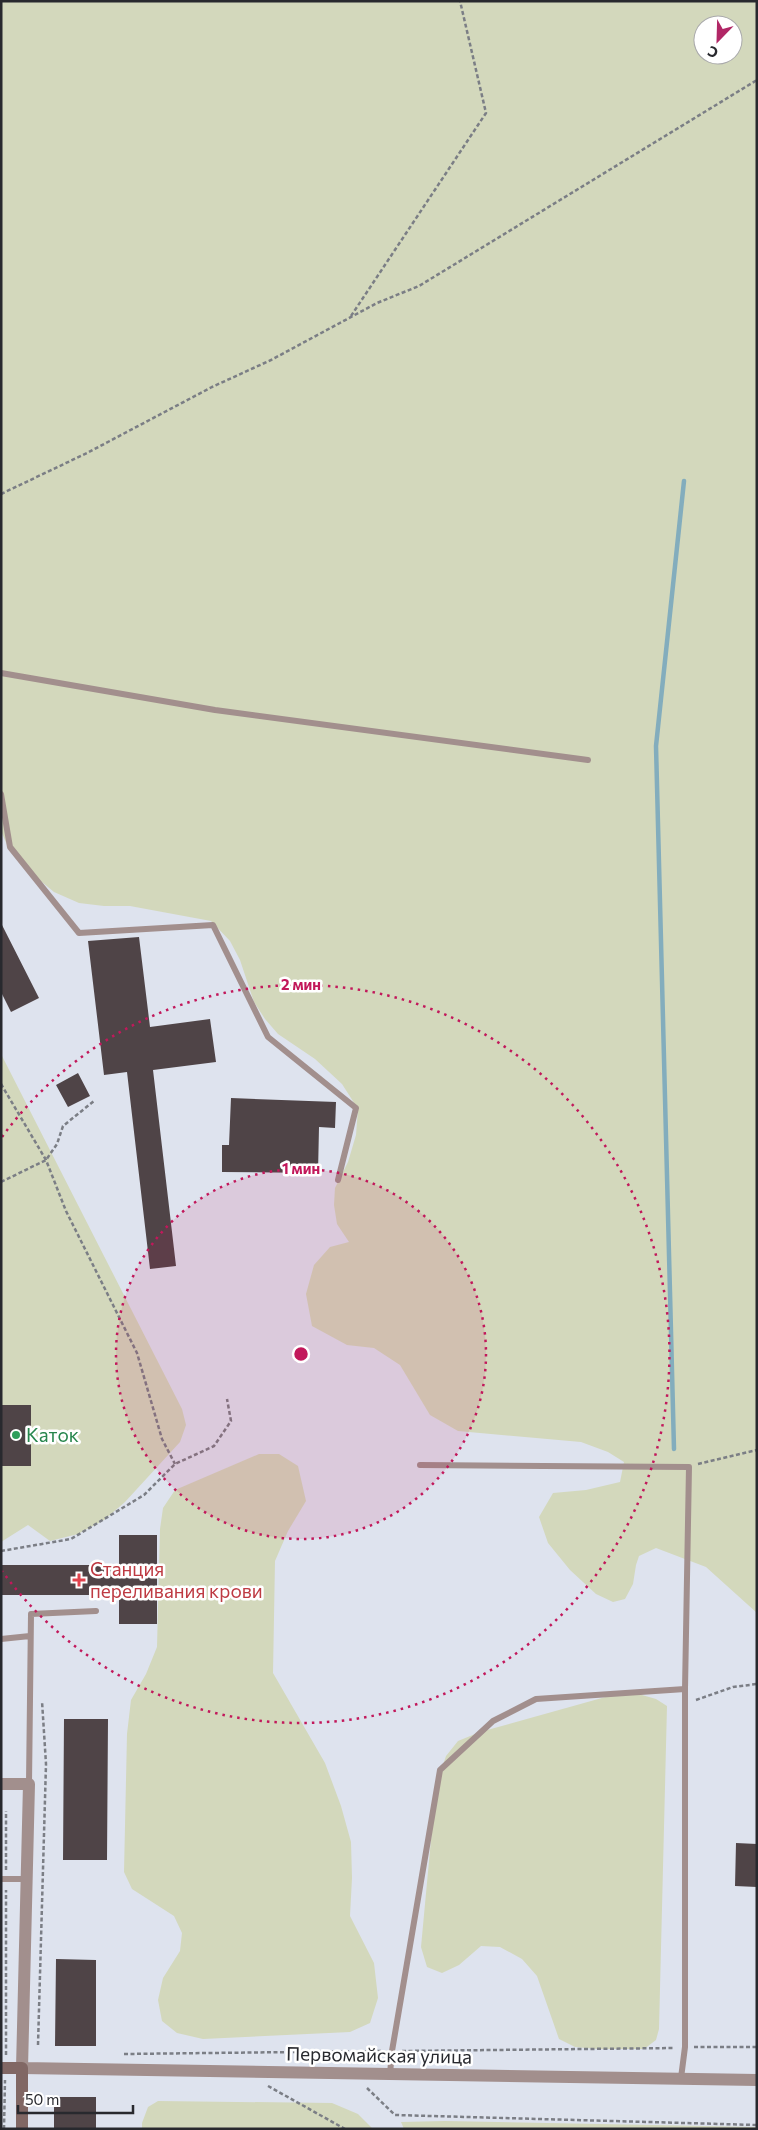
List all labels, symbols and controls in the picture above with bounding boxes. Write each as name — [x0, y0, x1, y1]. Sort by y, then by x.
north arrow — [693, 15, 743, 65]
text: С — [705, 43, 720, 62]
text: 2 мин — [281, 975, 321, 993]
text: 1 мин — [282, 1159, 320, 1177]
centre of rings — [292, 1345, 310, 1363]
place label: Каток — [26, 1423, 79, 1446]
marker: Каток — [10, 1429, 22, 1441]
place label: Станция переливания крови — [90, 1557, 263, 1602]
marker: Станция переливания крови — [72, 1573, 86, 1587]
street label: Первомайская улица — [286, 2041, 472, 2068]
scale bar — [18, 2082, 132, 2114]
text: 50 m — [25, 2090, 59, 2108]

